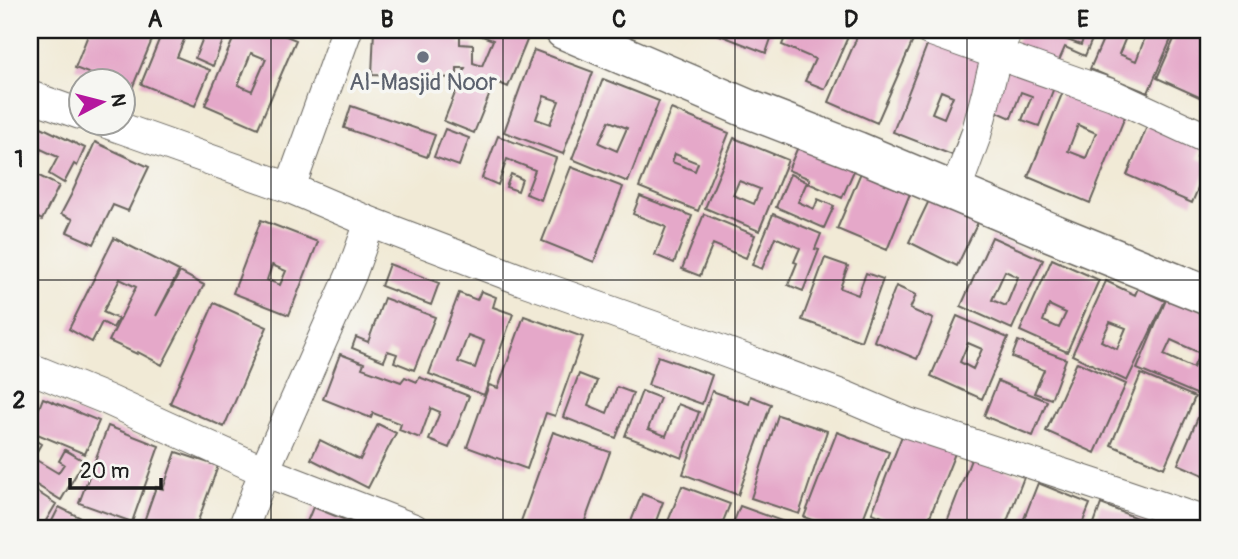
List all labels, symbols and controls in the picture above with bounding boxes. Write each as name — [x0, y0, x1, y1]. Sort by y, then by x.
text: A — [148, 5, 163, 34]
text: B — [380, 5, 394, 34]
text: C — [612, 5, 626, 34]
text: D — [844, 5, 858, 34]
text: E — [1077, 5, 1089, 34]
marker: Al-Masjid Noor — [415, 49, 431, 65]
north arrow — [66, 66, 136, 136]
place label: Al-Masjid Noor — [349, 68, 497, 97]
text: N — [105, 92, 131, 108]
text: 1 — [15, 145, 24, 174]
text: 2 — [13, 386, 26, 415]
scale bar — [70, 447, 161, 491]
text: 20 m — [80, 458, 129, 485]

